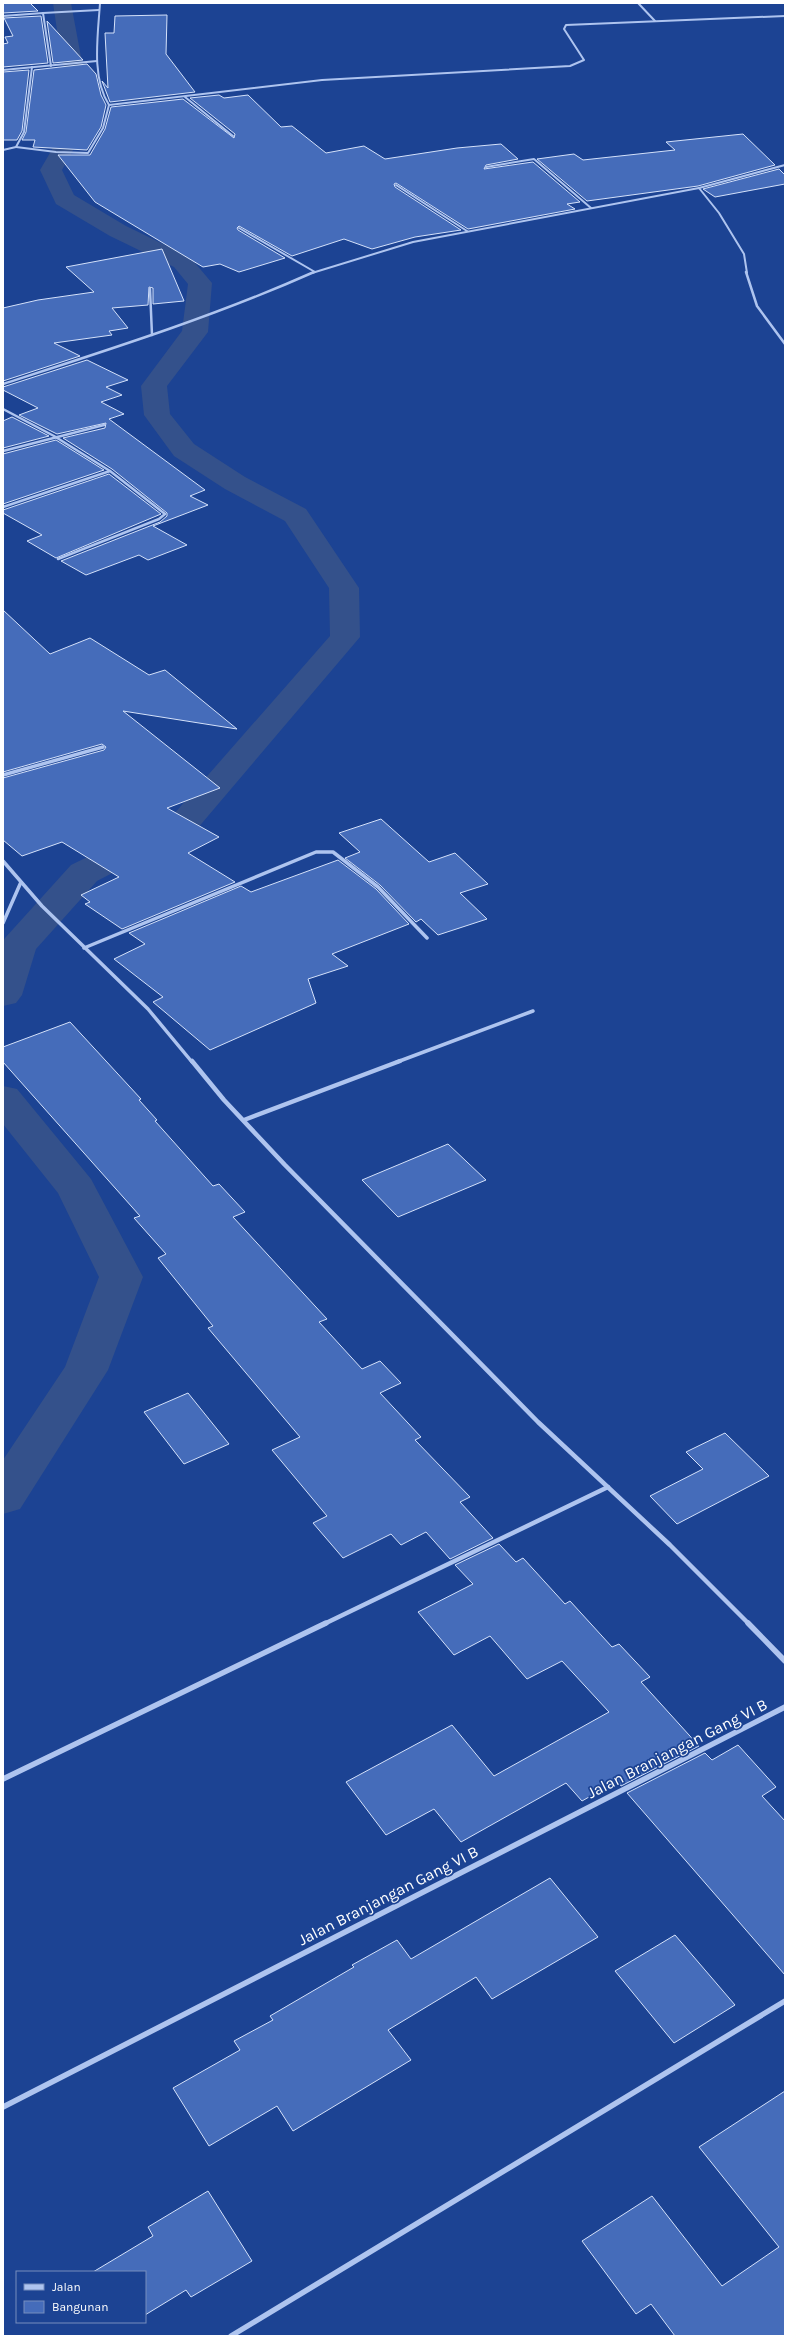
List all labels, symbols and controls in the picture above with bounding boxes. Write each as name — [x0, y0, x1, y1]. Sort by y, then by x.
street label: Jalan Branjangan Gang VI B — [584, 1695, 771, 1802]
street label: Jalan Branjangan Gang VI B — [295, 1842, 482, 1949]
legend — [16, 2271, 146, 2323]
text: Jalan — [52, 2280, 81, 2294]
text: Bangunan — [52, 2300, 108, 2314]

